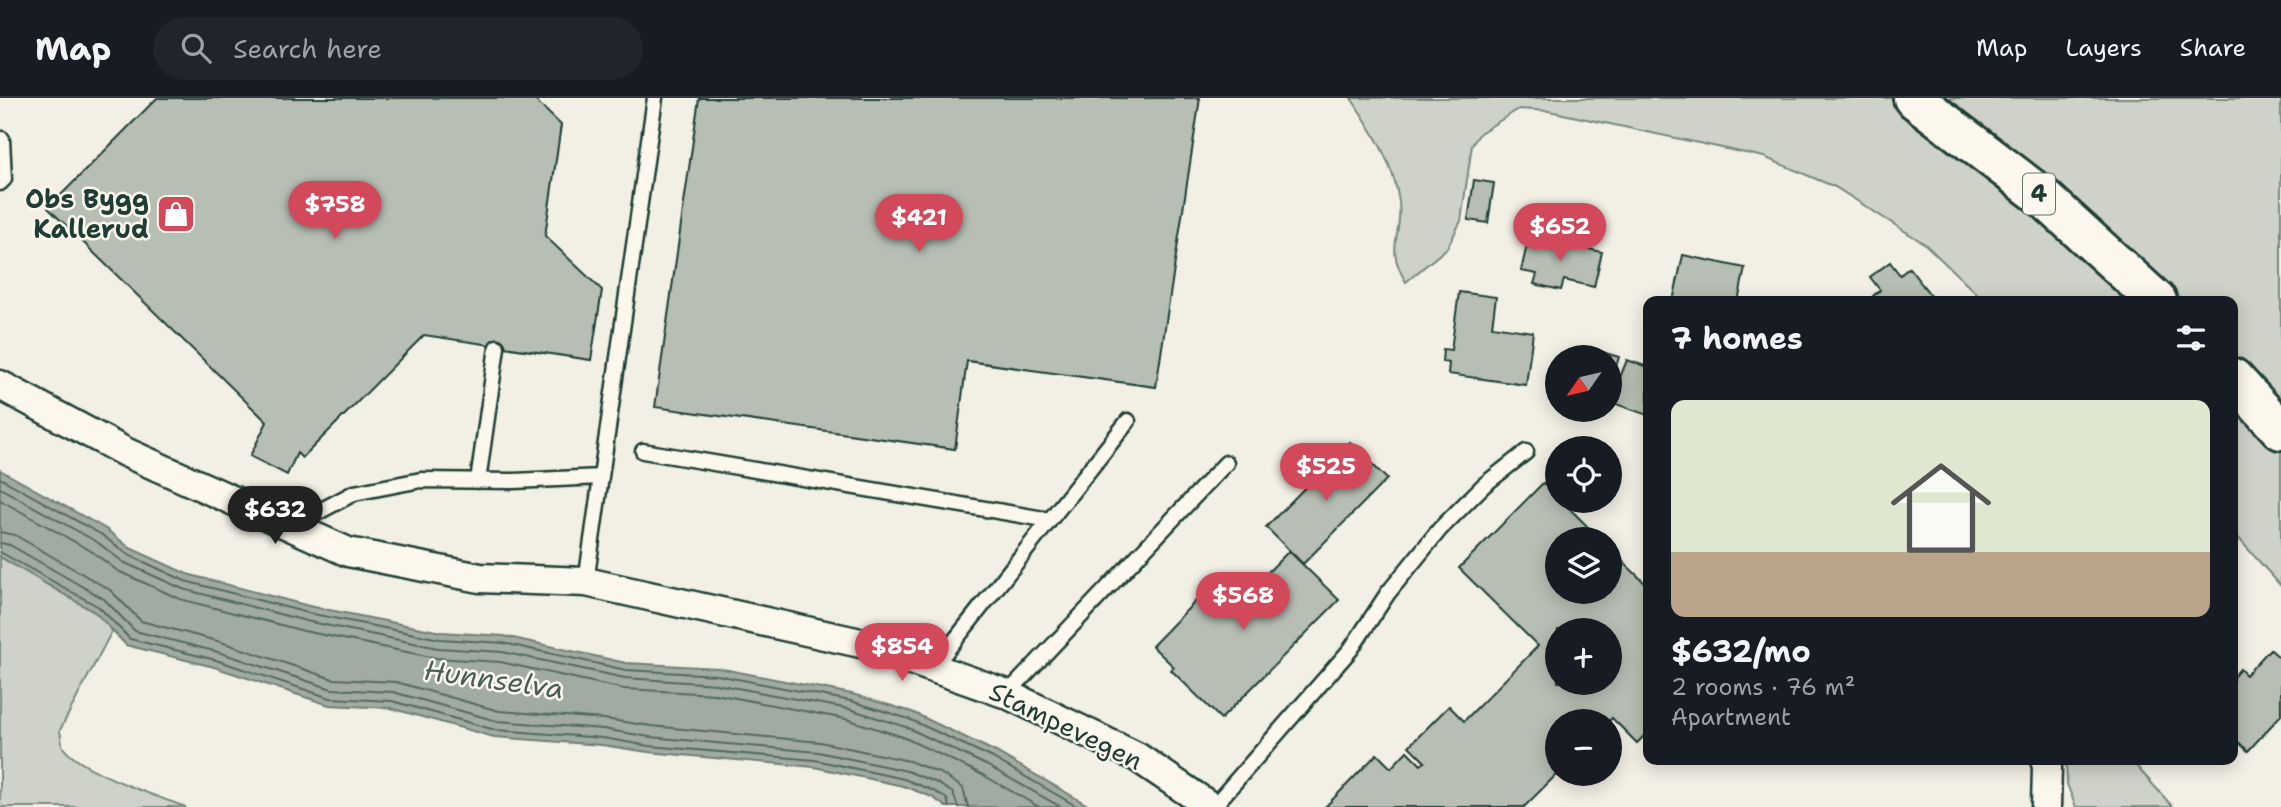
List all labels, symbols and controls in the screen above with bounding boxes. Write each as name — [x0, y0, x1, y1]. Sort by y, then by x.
search box — [153, 17, 643, 80]
text: Map — [35, 26, 111, 71]
icon: search — [177, 29, 215, 67]
text: Search here — [233, 31, 382, 66]
text: Map — [1976, 32, 2027, 64]
text: Layers — [2065, 32, 2142, 64]
text: Share — [2180, 32, 2246, 64]
road number: 4 — [2023, 174, 2055, 214]
place label: Obs Bygg Kallerud — [25, 181, 149, 246]
pin: $758 — [294, 181, 376, 241]
text: $758 — [304, 189, 366, 219]
shop icon: Obs Bygg Kallerud — [155, 193, 197, 235]
pin: $421 — [878, 194, 960, 254]
text: $421 — [891, 202, 947, 232]
pin: $652 — [1519, 204, 1601, 263]
text: $652 — [1529, 211, 1591, 241]
text: 7 homes — [1671, 318, 1803, 359]
icon: filters — [2172, 319, 2210, 357]
north arrow — [1545, 345, 1622, 422]
map controls — [1545, 345, 1622, 786]
button: locate — [1545, 436, 1622, 513]
pin: $525 — [1285, 444, 1367, 503]
icon: home — [1878, 445, 2004, 571]
text: $525 — [1296, 451, 1356, 481]
pin: $632 — [234, 486, 316, 546]
text: $632 — [244, 494, 306, 524]
button: layers — [1545, 527, 1622, 604]
pin: $568 — [1202, 573, 1284, 632]
text: $568 — [1212, 580, 1274, 610]
button: + — [1545, 618, 1622, 695]
pin: $854 — [861, 624, 943, 683]
text: $854 — [871, 631, 933, 661]
text: $632/mo — [1671, 631, 1811, 672]
water label: Hunnselva — [422, 650, 566, 708]
text: 2 rooms · 76 m² — [1671, 672, 1855, 702]
street label: Stampevegen — [984, 673, 1149, 778]
text: Apartment — [1671, 702, 1791, 732]
button: − — [1545, 709, 1622, 786]

